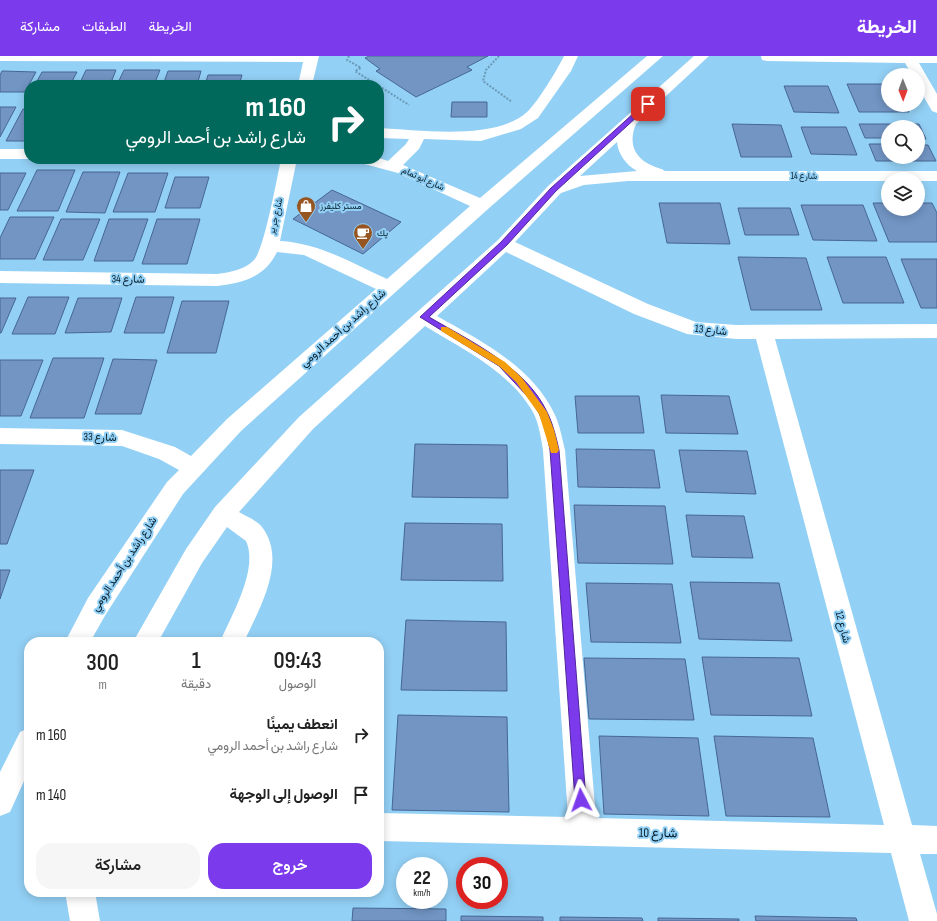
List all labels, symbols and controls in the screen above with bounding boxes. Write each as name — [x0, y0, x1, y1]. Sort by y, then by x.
text: الخريطة — [857, 16, 917, 39]
text: مشاركة — [20, 18, 60, 35]
text: الطبقات — [82, 18, 126, 35]
text: الخريطة — [148, 18, 192, 35]
north arrow — [881, 68, 925, 112]
map controls — [881, 68, 925, 216]
pin — [631, 87, 665, 121]
text: 160 m — [246, 91, 306, 124]
icon: arrive — [637, 93, 659, 115]
icon: right — [320, 96, 372, 148]
button: search — [881, 120, 925, 164]
text: شارع راشد بن أحمد الرومي — [125, 127, 306, 148]
street label: شارع أبو تمام — [400, 165, 446, 193]
street label: شارع 14 — [791, 171, 817, 182]
button: layers — [881, 172, 925, 216]
shop icon: مستر كليفرز — [295, 195, 317, 223]
street label: شارع جر ير — [266, 197, 286, 236]
place label: مستر كليفرز — [319, 201, 362, 212]
cafe icon: پك — [352, 222, 374, 250]
place label: پك — [377, 228, 388, 239]
street label: شارع 34 — [111, 272, 145, 287]
street label: شارع راشد بن أحمد الرومي — [298, 286, 391, 372]
street label: شارع 13 — [694, 322, 728, 339]
street label: شارع 33 — [83, 430, 117, 445]
street label: شارع راشد بن أحمد الرومي — [88, 514, 162, 615]
street label: شارع 12 — [832, 610, 854, 645]
text: 1 — [192, 646, 201, 675]
text: 09:43 — [273, 646, 322, 675]
text: 300 — [86, 648, 119, 677]
text: دقيقة — [181, 676, 211, 692]
text: الوصول — [279, 676, 316, 692]
text: m — [98, 677, 107, 693]
text: انعطف يمينًا — [267, 715, 338, 734]
icon: right — [350, 724, 372, 746]
text: 160 m — [36, 726, 67, 745]
text: شارع راشد بن أحمد الرومي — [208, 738, 338, 754]
position arrow — [560, 779, 602, 821]
icon: arrive — [350, 784, 372, 806]
text: الوصول إلى الوجهة — [230, 785, 338, 804]
text: 140 m — [36, 786, 66, 805]
street label: شارع 10 — [639, 825, 677, 842]
button: مشاركة — [36, 843, 200, 889]
button: خروج — [208, 843, 372, 889]
speed limit sign: 30 — [456, 857, 508, 909]
text: 22 — [413, 866, 431, 890]
text: km/h — [413, 887, 431, 899]

